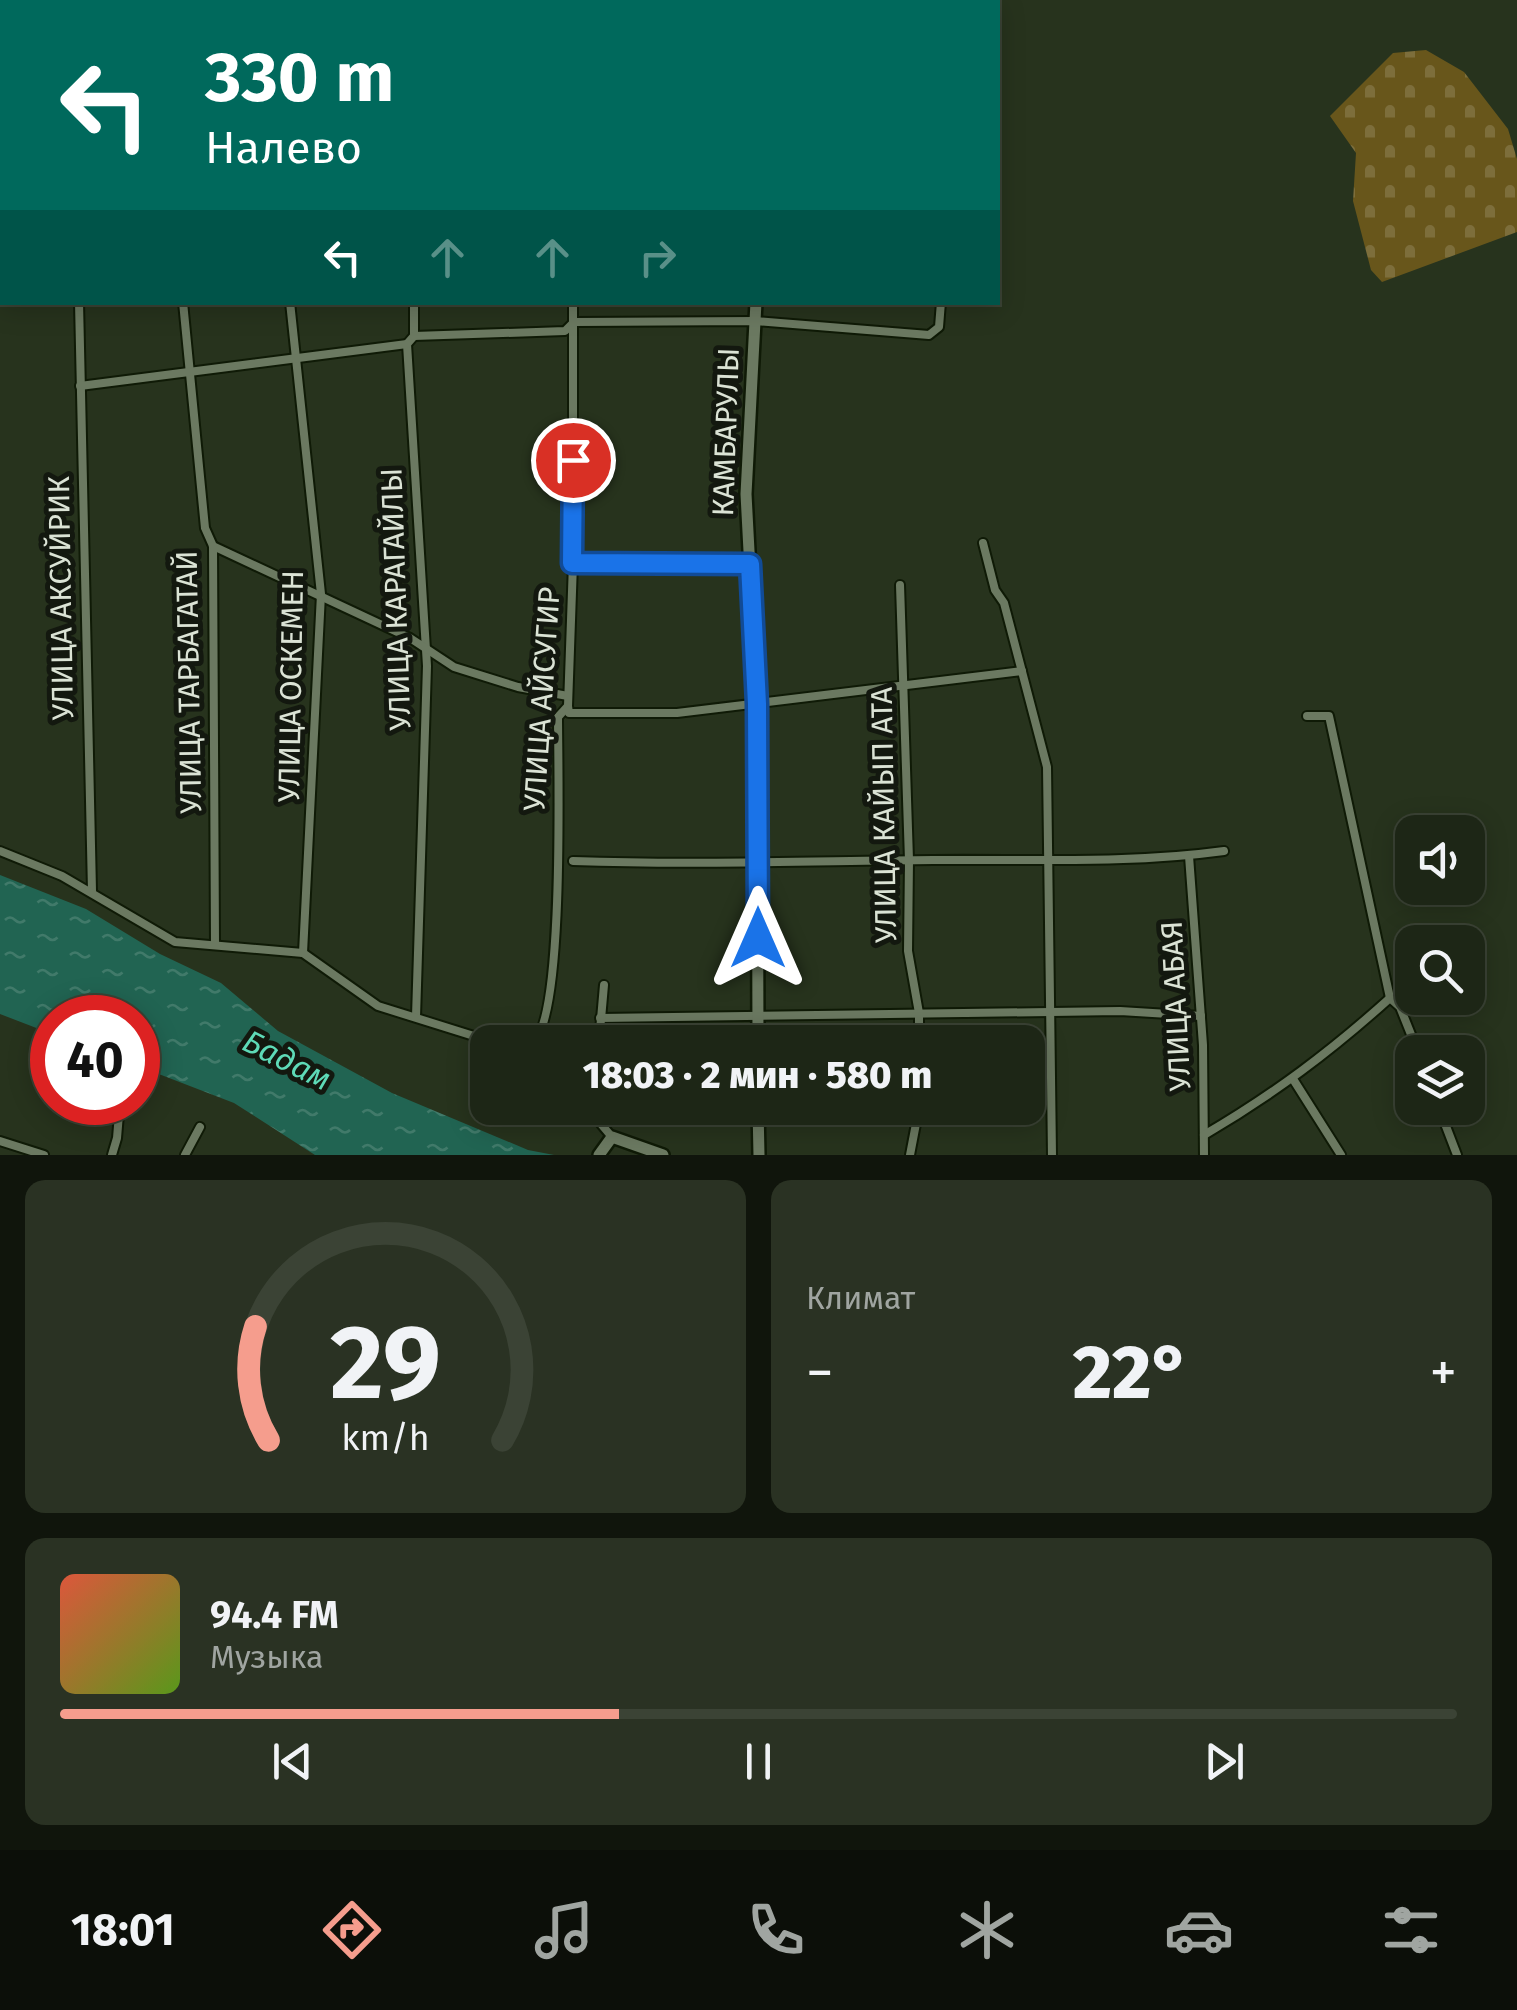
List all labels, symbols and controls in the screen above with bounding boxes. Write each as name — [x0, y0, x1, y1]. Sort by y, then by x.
text: 330 m — [205, 36, 395, 120]
icon: left — [40, 40, 170, 170]
text: Налево — [205, 121, 362, 175]
icon: left — [315, 230, 370, 285]
icon: ahead — [420, 230, 475, 285]
icon: ahead — [525, 230, 580, 285]
icon: right — [630, 230, 685, 285]
street label: КАМБАРУЛЫ — [705, 347, 747, 517]
pin — [531, 418, 616, 503]
icon: arrive — [546, 433, 601, 488]
street label: УЛИЦА КАРАГАЙЛЫ — [373, 467, 419, 731]
street label: УЛИЦА АКСУЙРИК — [41, 475, 81, 720]
street label: УЛИЦА ТАРБАГАТАЙ — [169, 550, 209, 814]
street label: УЛИЦА ОСКЕМЕН — [271, 570, 311, 802]
street label: УЛИЦА АЙСУГИР — [516, 586, 568, 812]
street label: УЛИЦА КАЙЫП АТА — [864, 686, 904, 943]
map controls — [1395, 815, 1485, 1125]
button: sound — [1395, 815, 1485, 905]
position arrow — [706, 886, 810, 990]
street label: УЛИЦА АБАЯ — [1154, 920, 1198, 1092]
button: search — [1395, 925, 1485, 1015]
speed limit sign: 40 — [30, 995, 160, 1125]
water label: Бадам — [236, 1022, 338, 1098]
button: layers — [1395, 1035, 1485, 1125]
text: 18:03 · 2 мин · 580 m — [583, 1052, 932, 1098]
text: Климат — [806, 1279, 915, 1317]
text: 29 — [330, 1301, 441, 1426]
text: 22° — [1073, 1328, 1190, 1418]
text: − — [806, 1340, 834, 1406]
text: + — [1430, 1340, 1457, 1406]
text: km/h — [341, 1417, 430, 1459]
text: 94.4 FM — [210, 1592, 339, 1638]
text: Музыка — [210, 1638, 323, 1676]
icon: previous — [265, 1734, 320, 1789]
icon: pause — [731, 1734, 786, 1789]
icon: next — [1197, 1734, 1252, 1789]
icon: directions — [317, 1895, 387, 1965]
icon: music — [529, 1895, 599, 1965]
icon: phone — [741, 1895, 811, 1965]
icon: climate — [952, 1895, 1022, 1965]
icon: car — [1164, 1895, 1234, 1965]
icon: filters — [1376, 1895, 1446, 1965]
text: 18:01 — [71, 1903, 175, 1957]

